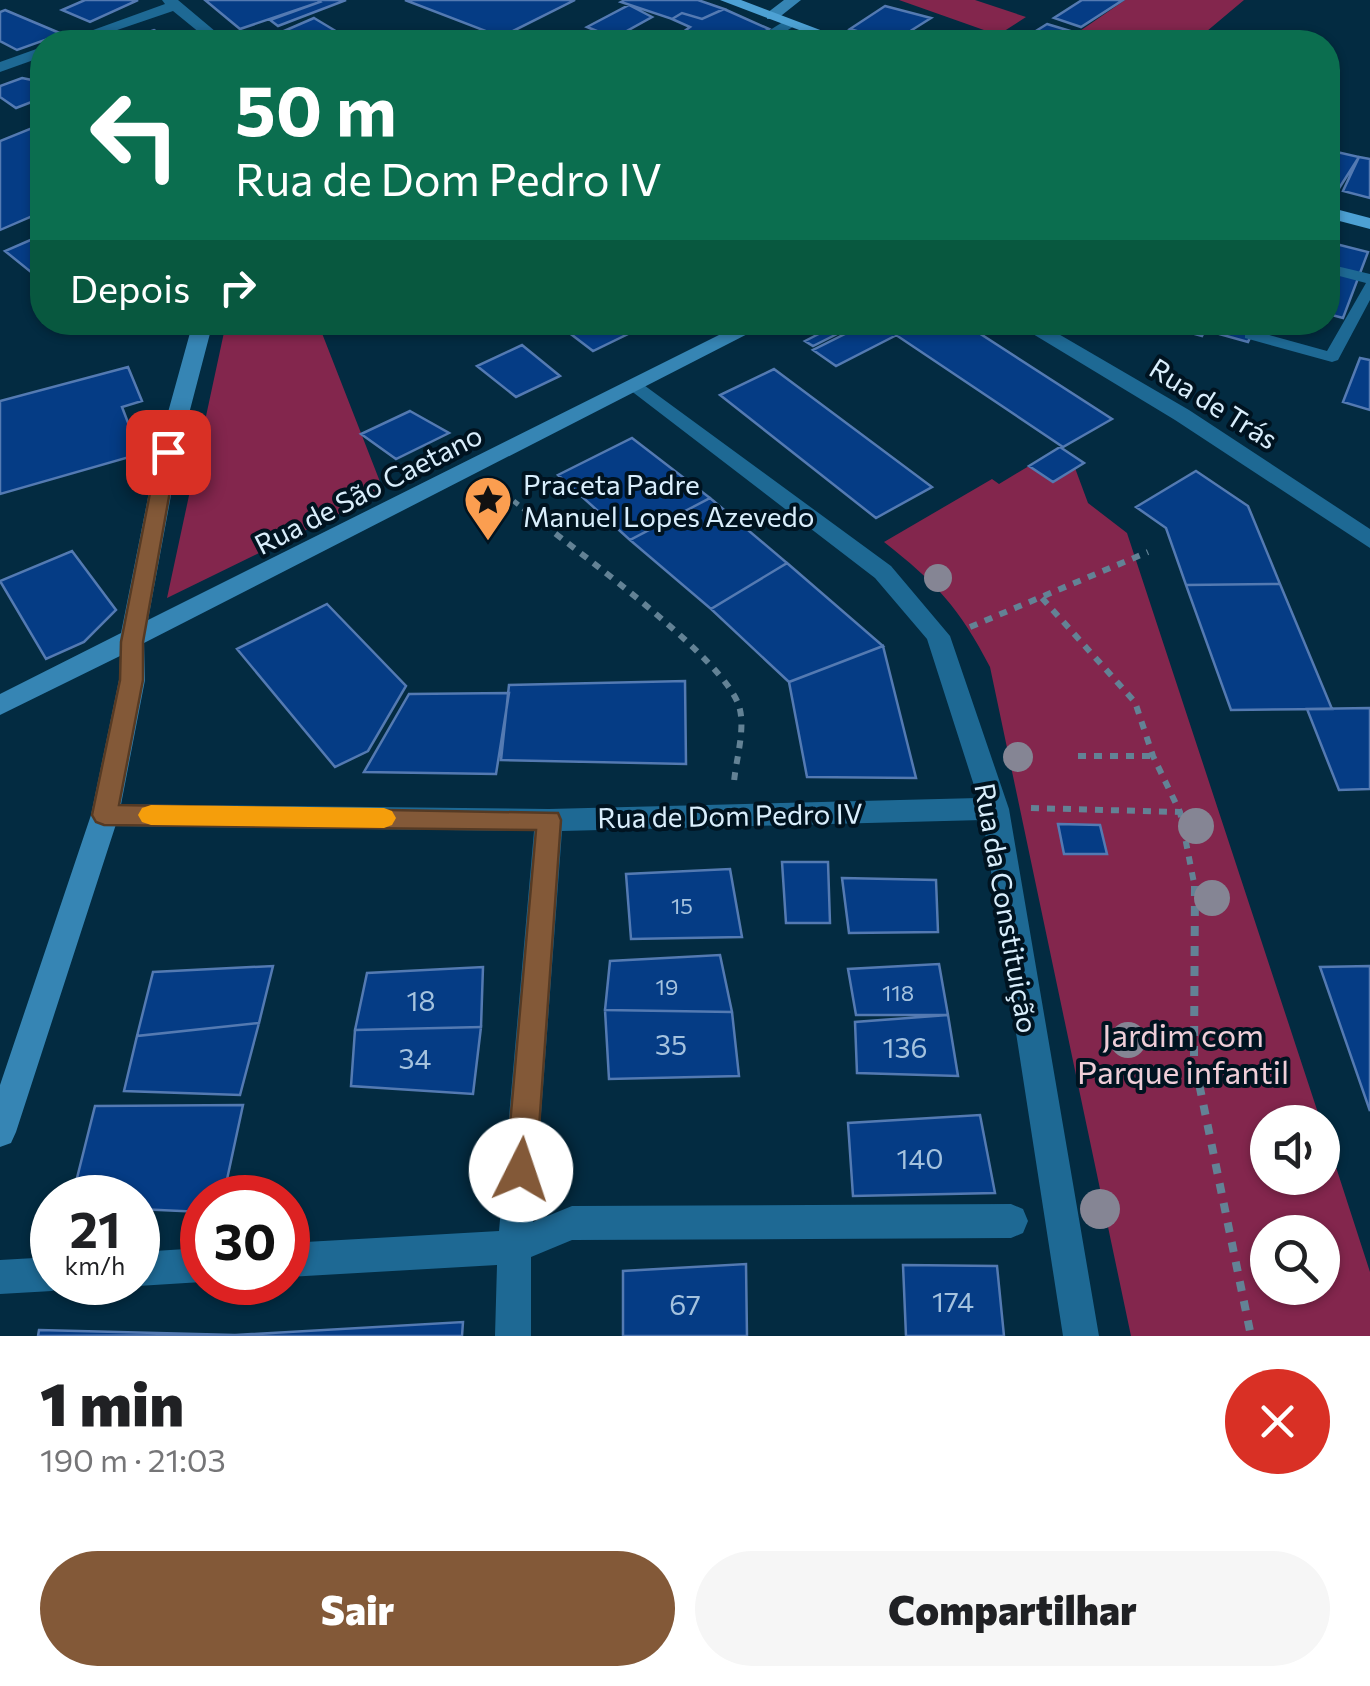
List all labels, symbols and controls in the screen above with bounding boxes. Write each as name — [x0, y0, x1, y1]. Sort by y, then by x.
text: 50 m — [235, 65, 397, 150]
icon: left — [70, 70, 200, 200]
text: Rua de Dom Pedro IV — [235, 150, 662, 205]
icon: right — [210, 260, 265, 315]
text: Depois — [70, 264, 190, 311]
street label: Rua de Trás — [1144, 350, 1284, 456]
pin — [126, 410, 211, 495]
street label: Rua de São Caetano — [249, 417, 487, 561]
icon: arrive — [141, 425, 196, 480]
place label: Praceta Padre Manuel Lopes Azevedo — [523, 467, 814, 533]
place icon: Praceta Padre Manuel Lopes Azevedo — [462, 474, 514, 542]
street label: Rua da Constituição — [968, 780, 1046, 1036]
street label: Rua de Dom Pedro IV — [597, 796, 863, 834]
house number: 15 — [671, 892, 693, 919]
house number: 19 — [656, 973, 678, 1000]
house number: 118 — [882, 979, 914, 1006]
house number: 18 — [407, 983, 435, 1017]
park label: Jardim com Parque infantil — [1077, 1014, 1289, 1091]
house number: 35 — [655, 1027, 687, 1061]
house number: 136 — [883, 1030, 927, 1064]
house number: 34 — [399, 1041, 432, 1075]
map controls — [1250, 1105, 1340, 1305]
button: sound — [1250, 1105, 1340, 1195]
position arrow — [469, 1118, 573, 1222]
house number: 140 — [896, 1141, 944, 1175]
speed limit sign: 30 — [180, 1175, 310, 1305]
text: 21 — [69, 1197, 121, 1258]
button: search — [1250, 1215, 1340, 1305]
text: km/h — [65, 1250, 125, 1280]
house number: 174 — [932, 1284, 974, 1318]
house number: 67 — [669, 1287, 701, 1321]
text: 1 min — [40, 1365, 184, 1438]
button: close — [1225, 1369, 1330, 1474]
text: 190 m · 21:03 — [40, 1439, 226, 1479]
button: Sair — [40, 1551, 675, 1666]
button: Compartilhar — [695, 1551, 1330, 1666]

